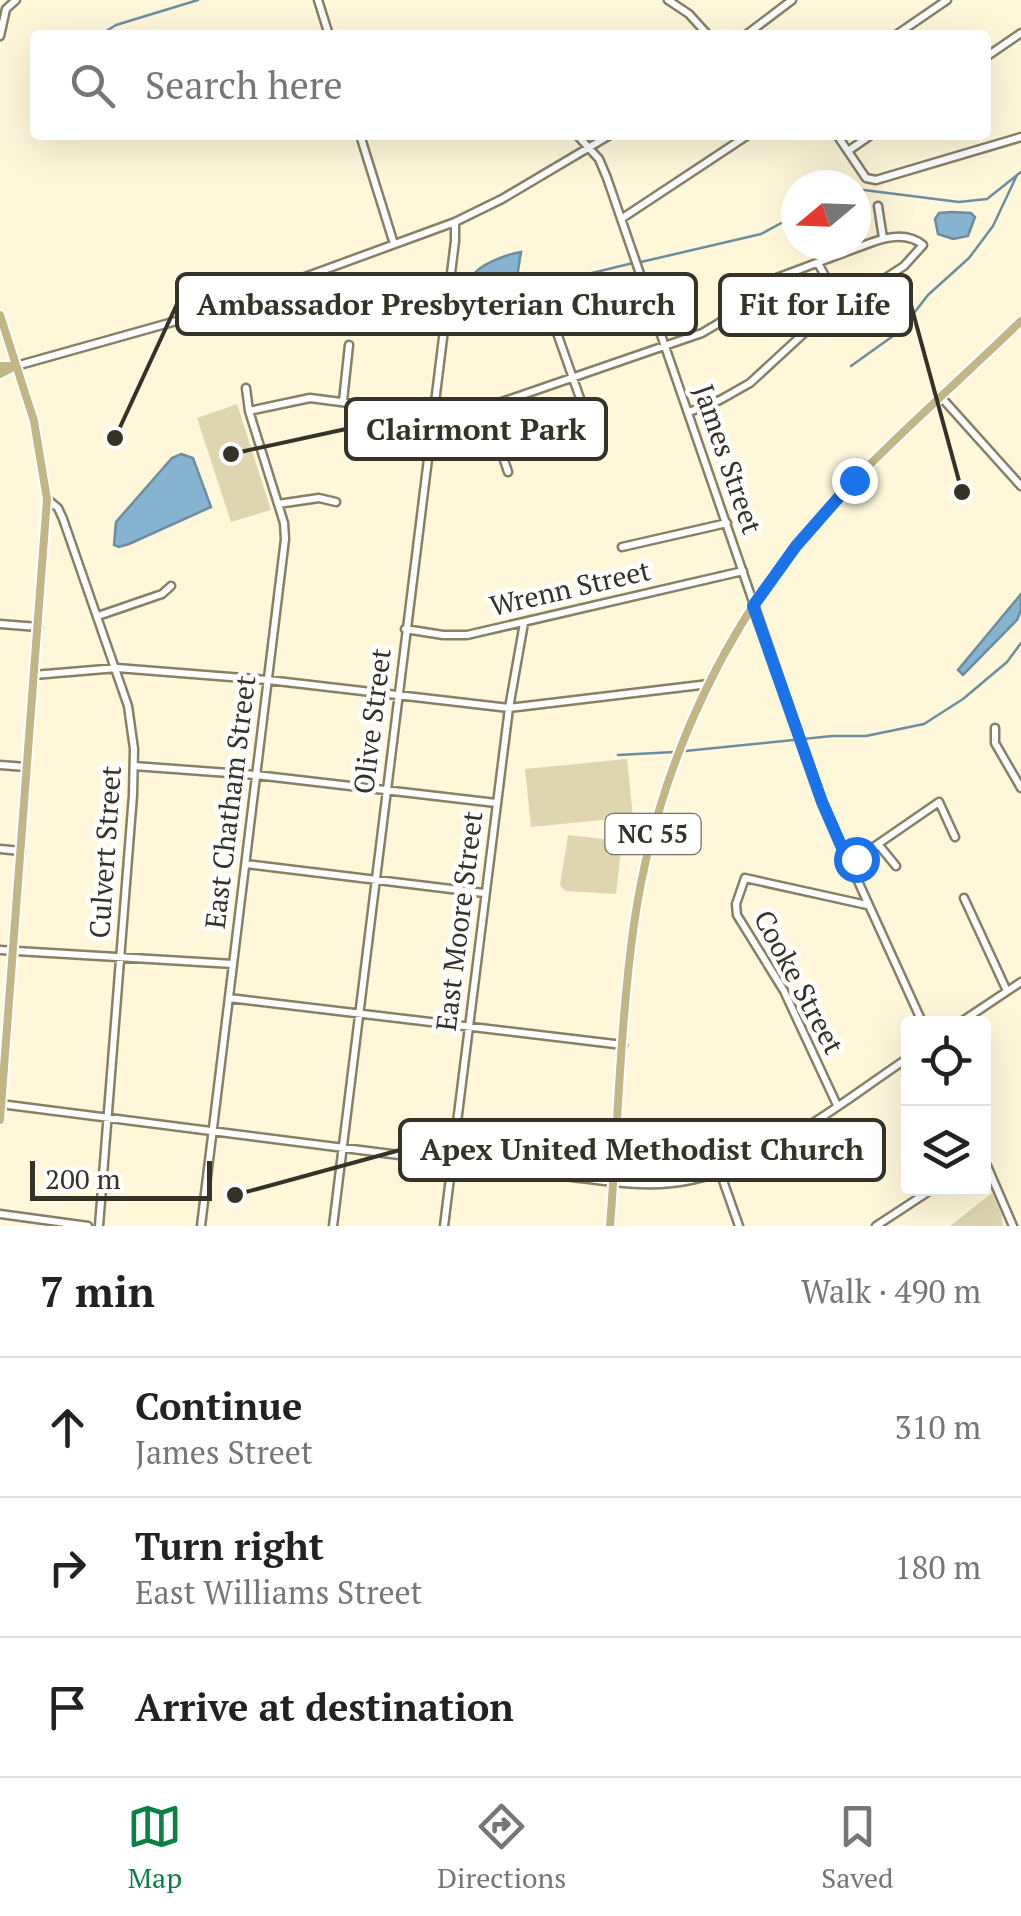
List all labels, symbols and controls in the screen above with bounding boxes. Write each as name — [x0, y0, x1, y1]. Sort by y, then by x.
search box — [30, 30, 991, 140]
icon: search — [65, 58, 120, 113]
text: Search here — [145, 60, 343, 110]
north arrow — [781, 170, 871, 260]
callout: Ambassador Presbyterian Church — [177, 274, 696, 334]
callout: Fit for Life — [720, 275, 911, 335]
text: Ambassador Presbyterian Church — [197, 284, 675, 324]
text: Fit for Life — [739, 284, 891, 324]
street label: James Street — [686, 379, 771, 539]
callout: Clairmont Park — [346, 399, 606, 459]
text: Clairmont Park — [366, 409, 587, 449]
route end — [832, 458, 878, 504]
street label: Wrenn Street — [486, 551, 655, 624]
street label: Olive Street — [344, 645, 399, 796]
street label: East Chatham Street — [196, 673, 263, 931]
street label: Culvert Street — [80, 764, 129, 940]
street label: East Moore Street — [427, 808, 490, 1033]
road number: NC 55 — [606, 814, 700, 854]
route start — [834, 837, 880, 883]
street label: Cooke Street — [746, 903, 853, 1061]
map controls — [901, 1016, 991, 1196]
button: locate — [901, 1016, 991, 1106]
button: layers — [901, 1106, 991, 1196]
callout: Apex United Methodist Church — [400, 1120, 884, 1180]
text: Apex United Methodist Church — [420, 1129, 864, 1169]
scale bar — [30, 1156, 212, 1200]
text: 200 m — [45, 1160, 121, 1197]
text: 7 min — [40, 1263, 155, 1319]
text: Walk · 490 m — [801, 1270, 981, 1312]
text: Continue — [135, 1381, 302, 1431]
icon: ahead — [40, 1400, 95, 1455]
text: 310 m — [894, 1406, 981, 1448]
text: James Street — [135, 1431, 313, 1473]
text: Turn right — [135, 1521, 324, 1571]
icon: right — [40, 1540, 95, 1595]
text: 180 m — [894, 1546, 981, 1588]
text: East Williams Street — [135, 1571, 423, 1613]
icon: arrive — [40, 1680, 95, 1735]
text: Arrive at destination — [135, 1682, 514, 1732]
tab: Map — [127, 1799, 182, 1896]
tab: Directions — [437, 1799, 566, 1896]
tab: Saved — [821, 1799, 894, 1896]

